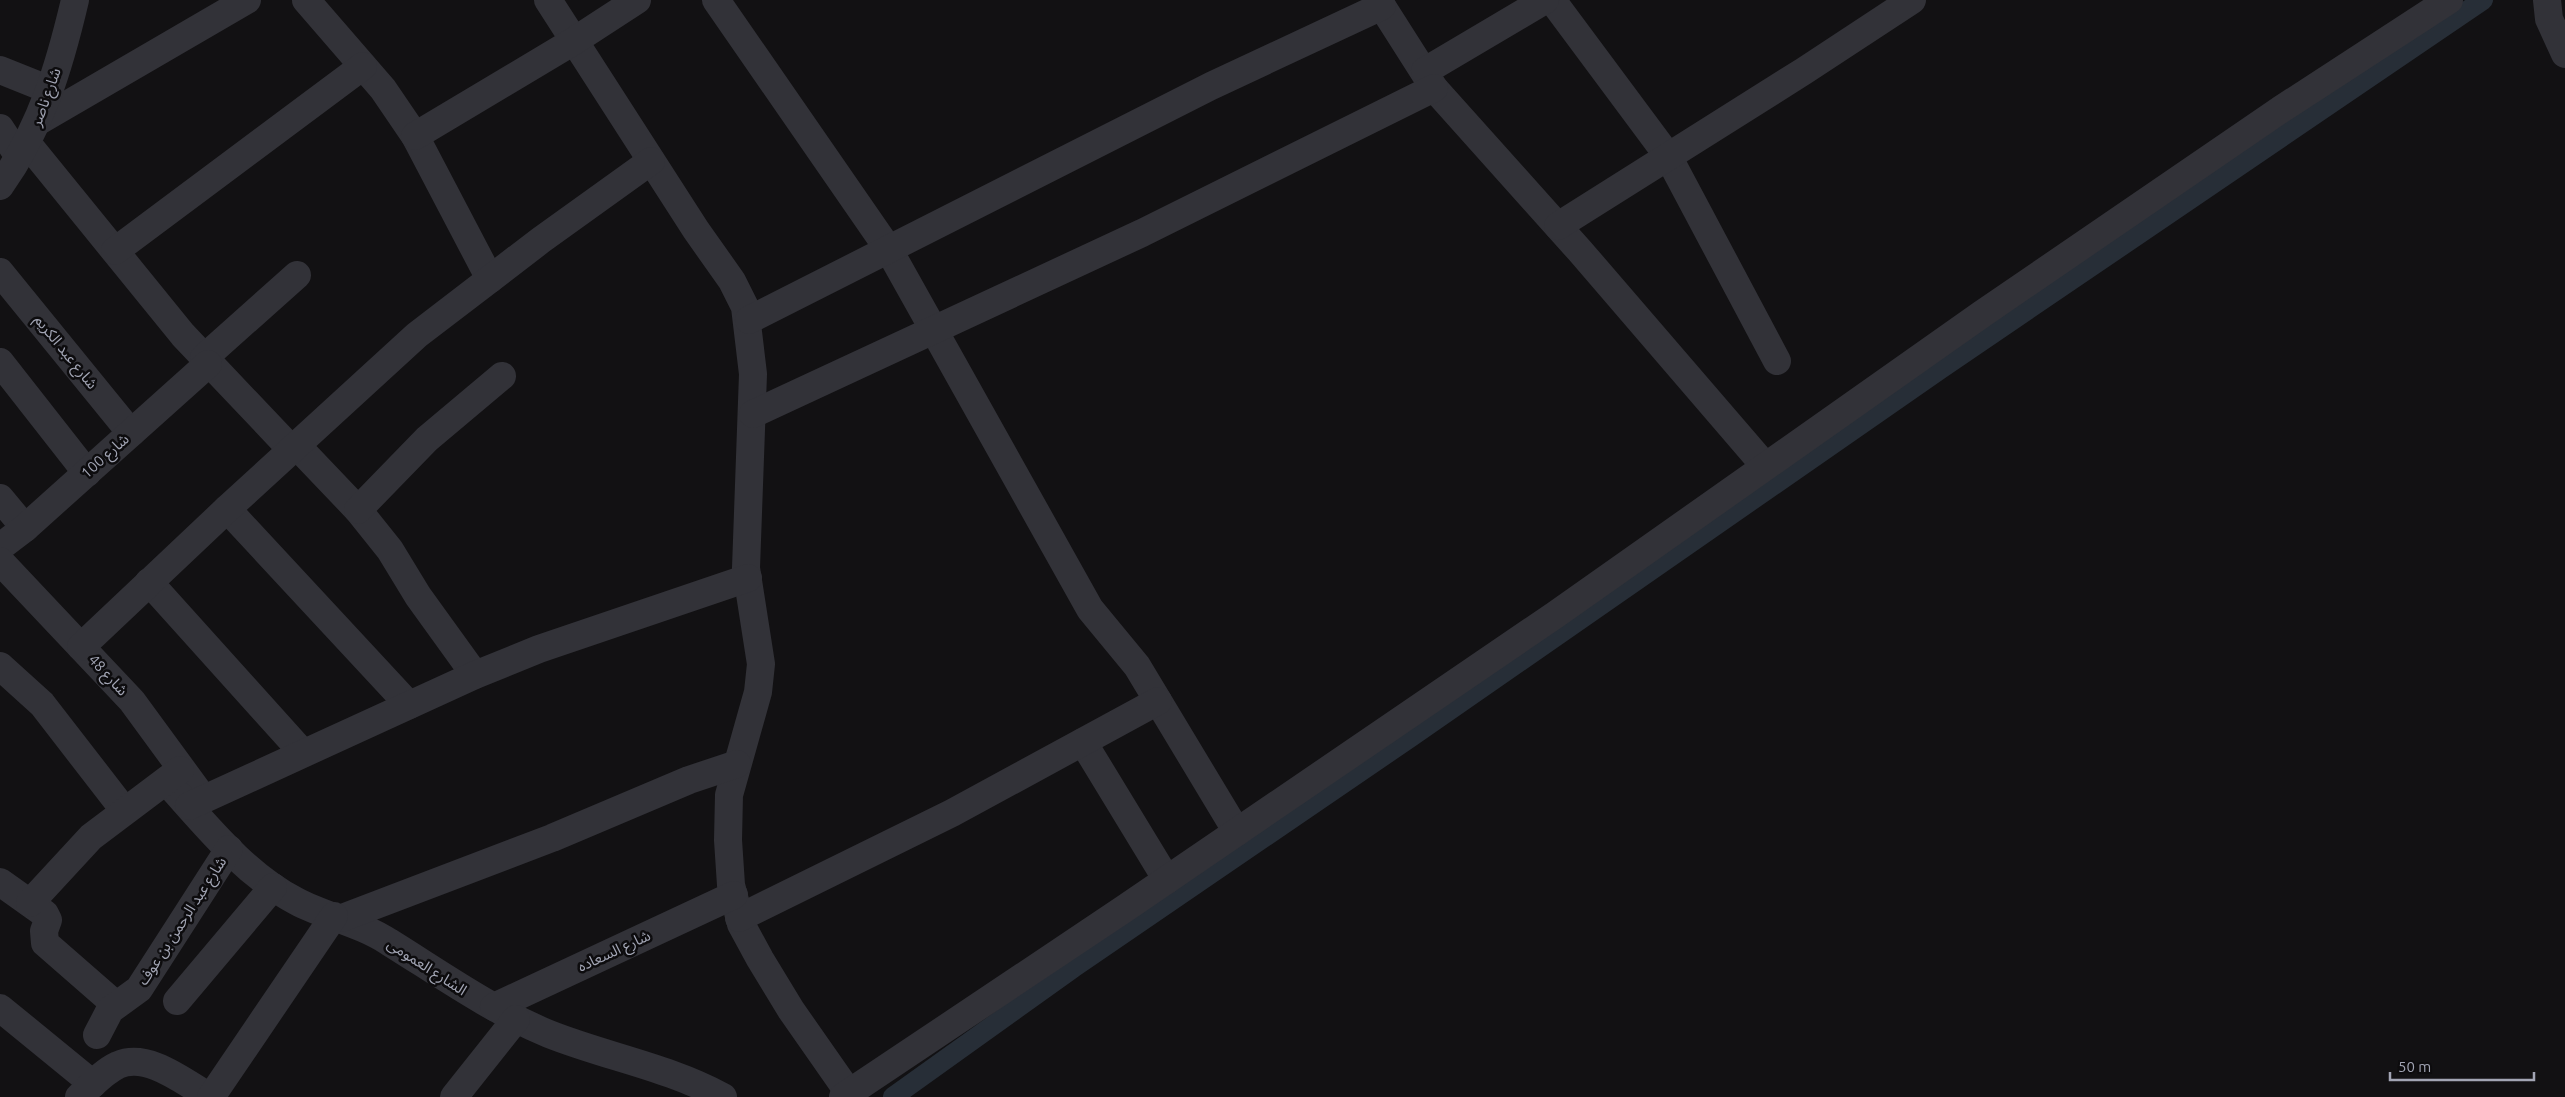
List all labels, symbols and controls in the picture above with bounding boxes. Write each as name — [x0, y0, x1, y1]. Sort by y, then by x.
street label: شارع ناصر — [27, 65, 68, 130]
street label: شارع عبد الكريم — [28, 311, 102, 395]
street label: شارع 100 — [77, 430, 135, 484]
street label: شارع 48 — [82, 651, 132, 701]
street label: شارع عبد الرحمن بن عوف — [134, 853, 233, 990]
street label: شارع السعاده — [575, 926, 655, 978]
street label: الشارع العمومى — [382, 935, 470, 1002]
scale bar — [2390, 1050, 2534, 1082]
text: 50 m — [2398, 1058, 2431, 1075]

